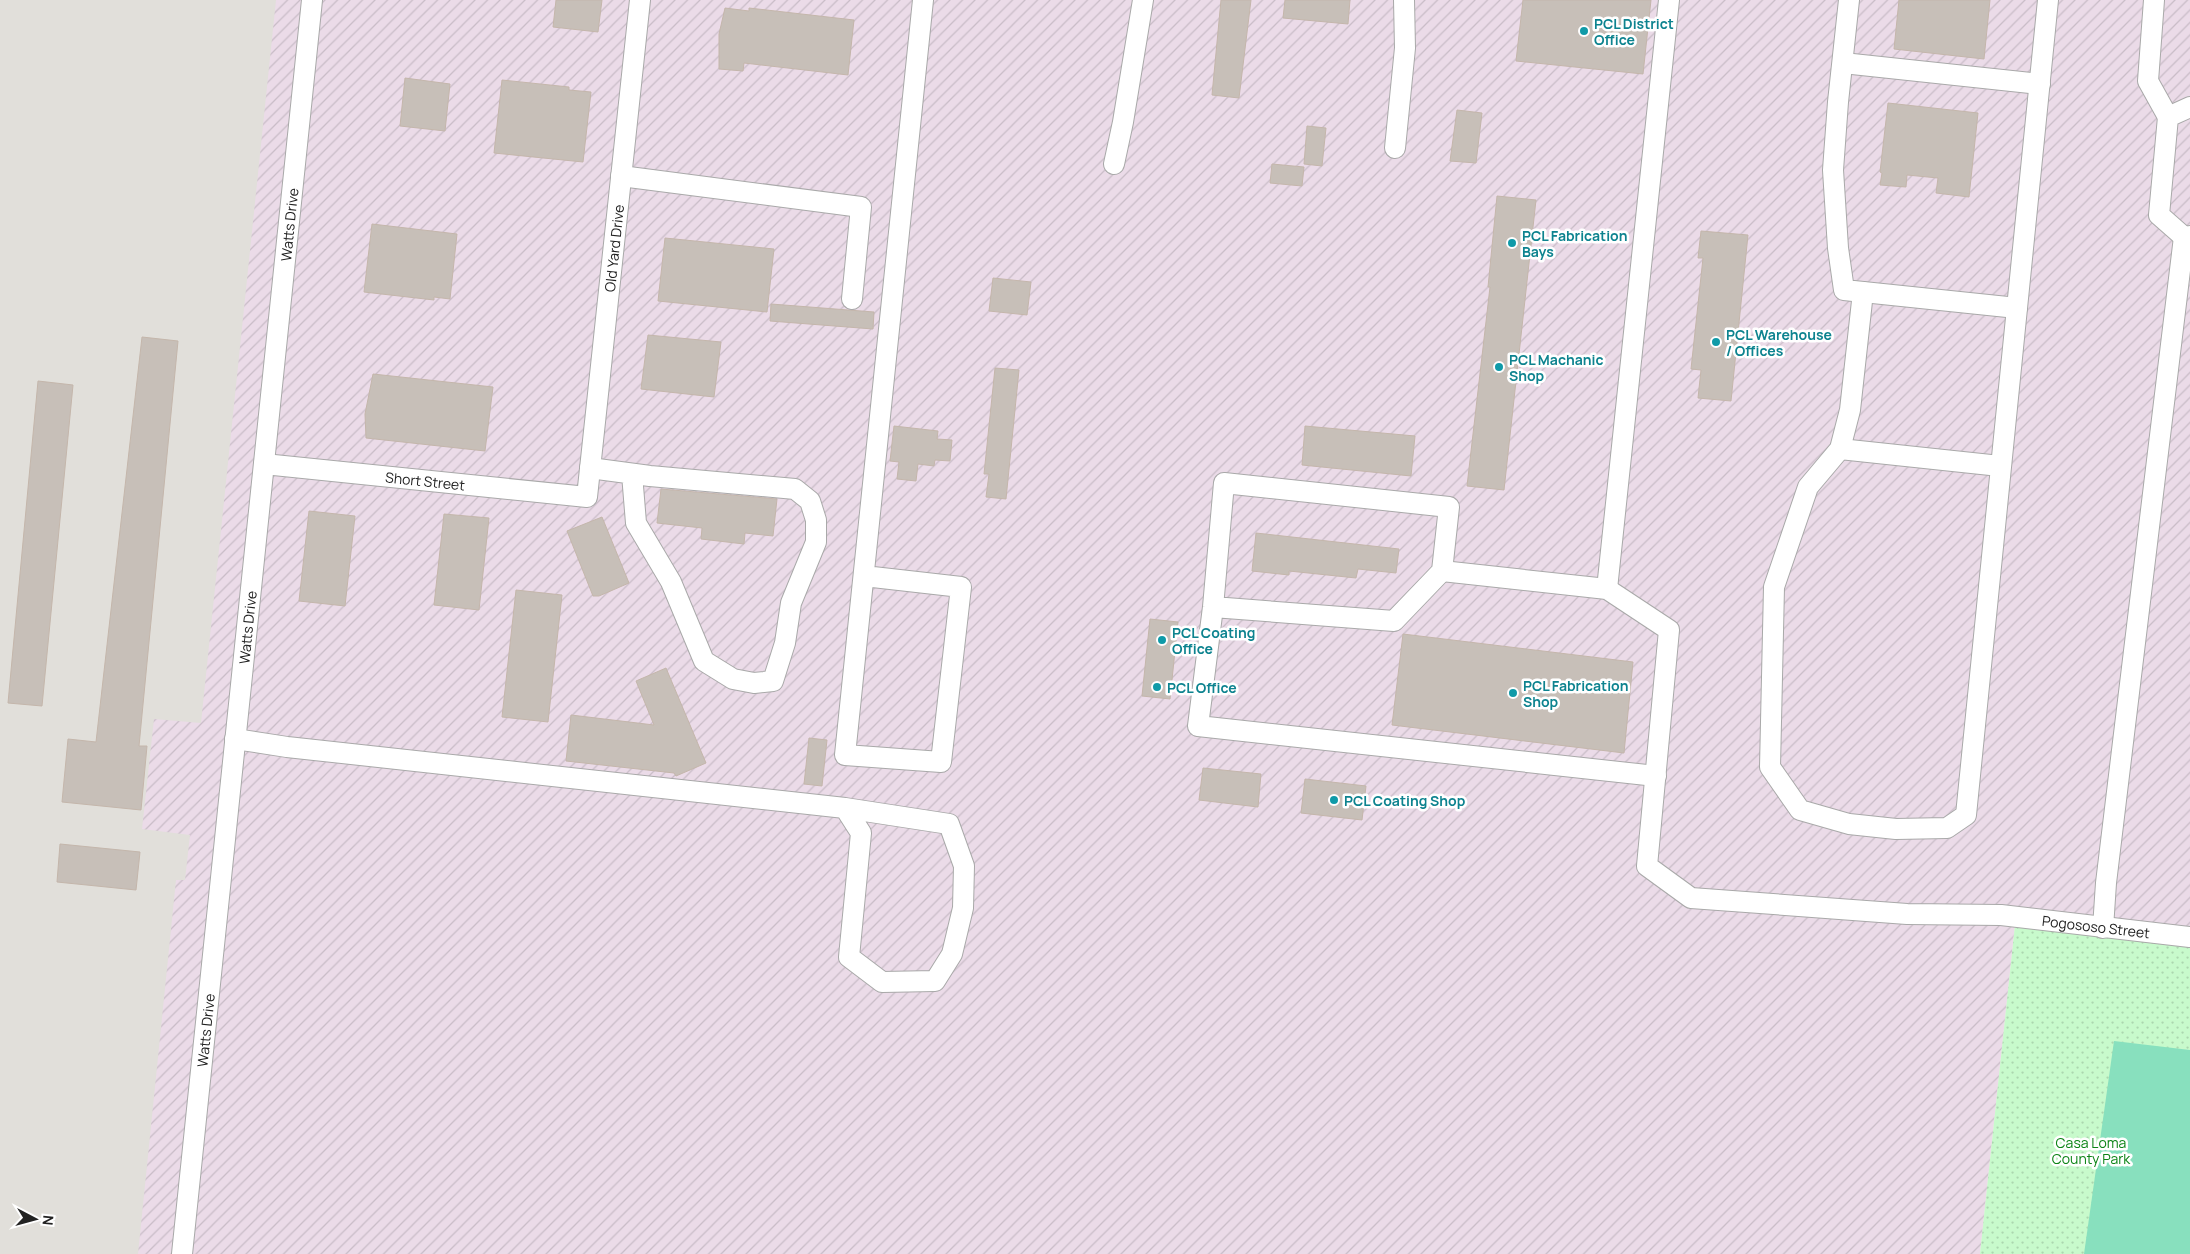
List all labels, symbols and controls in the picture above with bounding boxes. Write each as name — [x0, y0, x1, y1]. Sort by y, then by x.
place label: PCL District Office — [1594, 14, 1674, 49]
marker: PCL District Office — [1578, 25, 1590, 37]
street label: Watts Drive — [275, 187, 302, 262]
street label: Old Yard Drive — [599, 203, 628, 293]
place label: PCL Fabrication Bays — [1522, 226, 1628, 261]
marker: PCL Fabrication Bays — [1506, 237, 1518, 249]
place label: PCL Warehouse / Offices — [1726, 325, 1832, 360]
marker: PCL Warehouse / Offices — [1710, 336, 1722, 348]
place label: PCL Machanic Shop — [1509, 350, 1604, 385]
marker: PCL Machanic Shop — [1493, 361, 1505, 373]
street label: Short Street — [384, 467, 466, 494]
street label: Watts Drive — [234, 590, 260, 665]
place label: PCL Coating Office — [1172, 623, 1255, 658]
marker: PCL Coating Office — [1156, 634, 1168, 646]
place label: PCL Fabrication Shop — [1523, 676, 1629, 711]
place label: PCL Office — [1167, 678, 1237, 697]
marker: PCL Office — [1151, 681, 1163, 693]
marker: PCL Fabrication Shop — [1507, 687, 1519, 699]
place label: PCL Coating Shop — [1344, 791, 1466, 810]
marker: PCL Coating Shop — [1328, 794, 1340, 806]
street label: Pogososo Street — [2041, 910, 2151, 942]
street label: Watts Drive — [192, 993, 218, 1068]
park label: Casa Loma County Park — [2052, 1133, 2131, 1168]
north arrow — [10, 1194, 60, 1244]
text: N — [38, 1214, 58, 1226]

